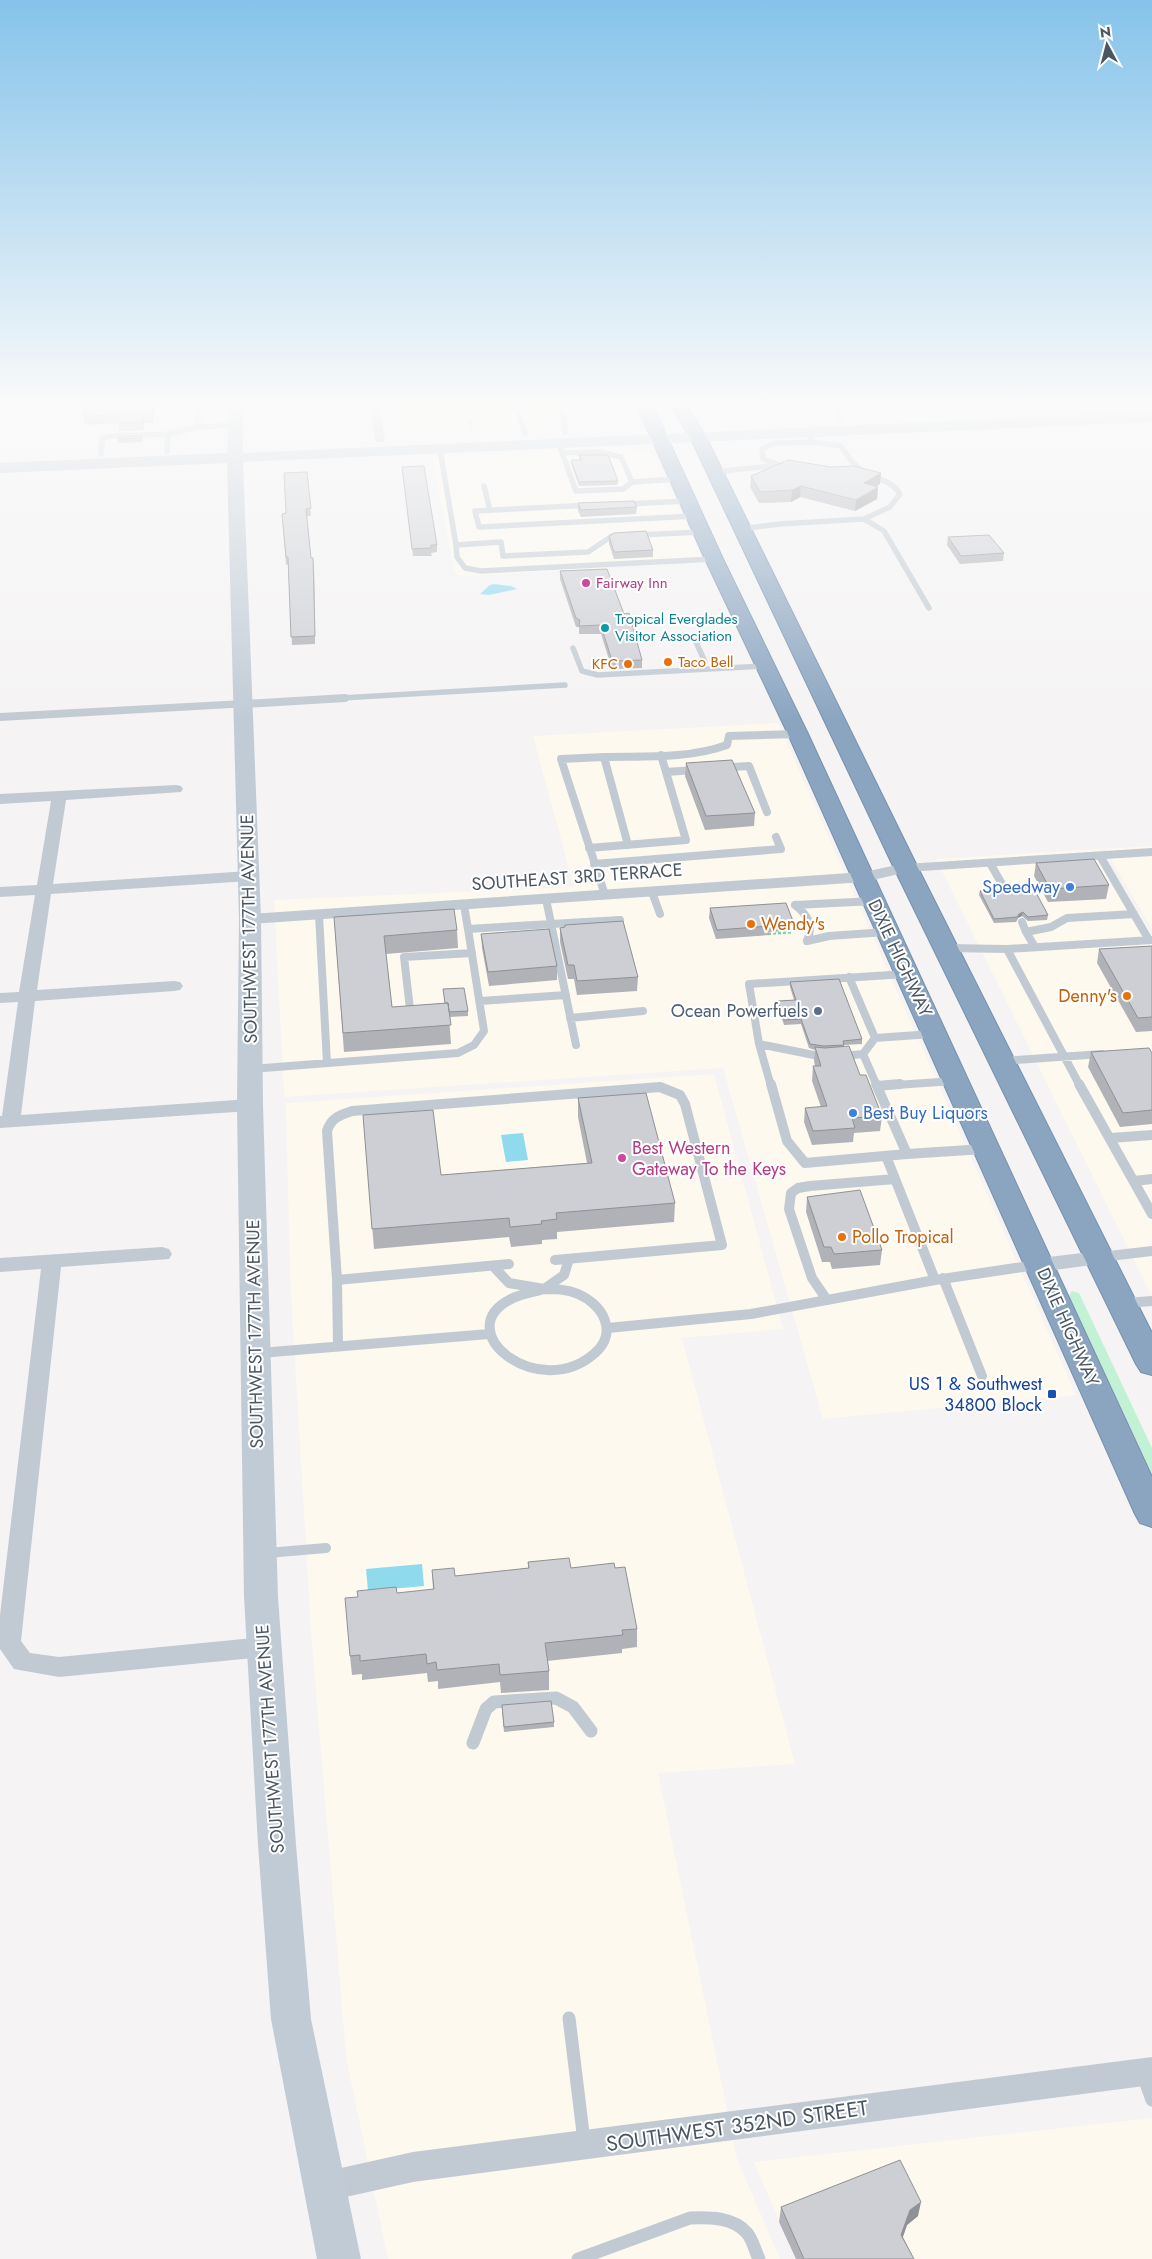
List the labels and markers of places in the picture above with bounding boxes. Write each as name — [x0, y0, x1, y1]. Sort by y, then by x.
place label: Fairway Inn — [596, 572, 668, 594]
marker: Fairway Inn — [580, 577, 592, 589]
place label: Tropical Everglades Visitor Association — [615, 608, 737, 647]
marker: Tropical Everglades Visitor Association — [599, 622, 611, 634]
place label: Taco Bell — [678, 651, 734, 673]
place label: KFC — [592, 653, 618, 675]
marker: Taco Bell — [662, 656, 674, 668]
marker: KFC — [622, 658, 634, 670]
place label: Speedway — [982, 874, 1060, 900]
marker: Speedway — [1064, 881, 1076, 893]
place label: Wendy's — [761, 911, 825, 937]
marker: Wendy's — [745, 918, 757, 930]
place label: Denny's — [1058, 983, 1117, 1009]
marker: Denny's — [1121, 990, 1133, 1002]
place label: Ocean Powerfuels — [671, 998, 808, 1024]
marker: Ocean Powerfuels — [812, 1005, 824, 1017]
place label: Best Buy Liquors — [863, 1100, 988, 1126]
marker: Best Buy Liquors — [847, 1107, 859, 1119]
place label: Best Western Gateway To the Keys — [632, 1135, 786, 1182]
marker: Best Western Gateway To the Keys — [616, 1152, 628, 1164]
place label: Pollo Tropical — [852, 1224, 954, 1250]
marker: Pollo Tropical — [836, 1231, 848, 1243]
place label: US 1 & Southwest 34800 Block — [909, 1371, 1043, 1418]
marker: US 1 & Southwest 34800 Block — [1046, 1388, 1058, 1400]

